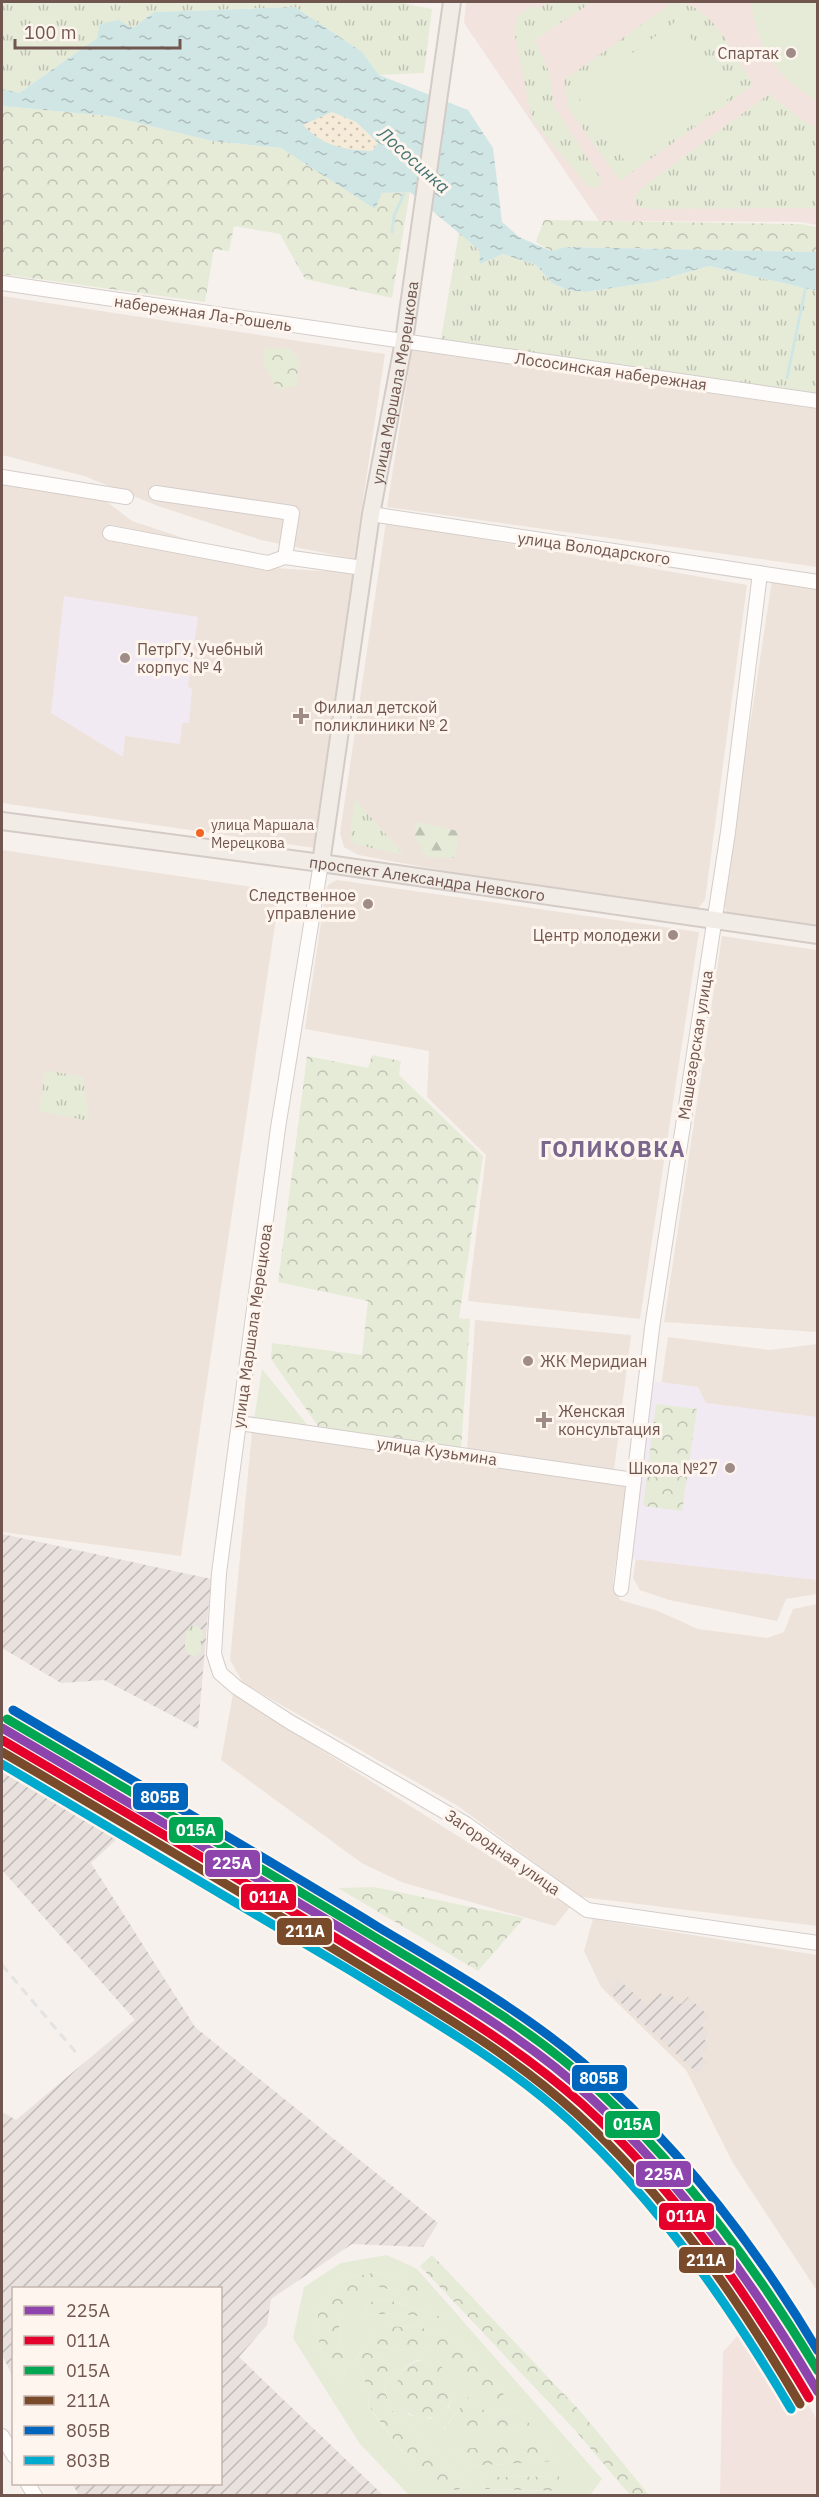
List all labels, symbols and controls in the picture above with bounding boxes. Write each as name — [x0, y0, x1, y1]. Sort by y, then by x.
scale bar — [15, 12, 180, 50]
text: 100 m — [24, 21, 76, 44]
place label: Спартак — [718, 43, 779, 63]
marker: Спартак — [784, 46, 798, 60]
water label: Лососинка — [372, 121, 455, 198]
street label: улица Маршала Мерецкова — [367, 279, 422, 486]
street label: набережная Ла-Рошель — [113, 291, 293, 335]
street label: Лососинская набережная — [514, 348, 708, 394]
street label: улица Володарского — [516, 527, 672, 569]
place label: ПетрГУ, Учебный корпус № 4 — [137, 639, 263, 677]
marker: ПетрГУ, Учебный корпус № 4 — [118, 651, 132, 665]
place label: Филиал детской поликлиники № 2 — [314, 697, 448, 735]
marker: Филиал детской поликлиники № 2 — [292, 707, 310, 725]
place label: улица Маршала Мерецкова — [211, 816, 315, 852]
marker: улица Маршала Мерецкова — [194, 827, 206, 839]
street label: проспект Александра Невского — [308, 852, 546, 905]
place label: Следственное управление — [249, 885, 356, 923]
marker: Следственное управление — [361, 897, 375, 911]
place label: Центр молодежи — [533, 925, 661, 945]
marker: Центр молодежи — [666, 928, 680, 942]
street label: Машезерская улица — [673, 968, 717, 1121]
district label: ГОЛИКОВКА — [540, 1134, 686, 1163]
street label: улица Маршала Мерецкова — [228, 1222, 276, 1429]
place label: ЖК Меридиан — [540, 1351, 647, 1371]
marker: ЖК Меридиан — [521, 1354, 535, 1368]
place label: Женская консультация — [558, 1401, 661, 1439]
marker: Женская консультация — [535, 1411, 553, 1429]
street label: улица Кузьмина — [376, 1433, 499, 1469]
place label: Школа №27 — [628, 1458, 718, 1478]
marker: Школа №27 — [723, 1461, 737, 1475]
line badge: 805В — [132, 1782, 189, 1811]
text: 805В — [140, 1787, 180, 1807]
street label: Загородная улица — [442, 1805, 565, 1899]
line badge: 015А — [168, 1816, 224, 1844]
text: 015А — [176, 1820, 216, 1840]
line badge: 225А — [204, 1849, 261, 1878]
text: 225А — [212, 1853, 252, 1873]
line badge: 011А — [240, 1883, 297, 1911]
text: 011А — [249, 1887, 289, 1907]
line badge: 211А — [276, 1917, 333, 1946]
text: 211А — [285, 1921, 325, 1941]
line badge: 805В — [571, 2064, 628, 2092]
text: 805В — [579, 2068, 619, 2088]
line badge: 015А — [604, 2110, 661, 2139]
text: 015А — [613, 2114, 653, 2134]
line badge: 225А — [635, 2160, 692, 2188]
text: 225А — [644, 2164, 684, 2184]
line badge: 011А — [658, 2202, 715, 2231]
text: 011А — [666, 2206, 706, 2226]
line badge: 211А — [678, 2246, 735, 2274]
text: 211А — [686, 2250, 726, 2270]
legend — [12, 2287, 222, 2485]
text: 225А — [66, 2299, 110, 2322]
text: 011А — [66, 2329, 110, 2352]
text: 015А — [66, 2359, 110, 2382]
text: 211А — [66, 2389, 110, 2412]
text: 805В — [66, 2419, 110, 2442]
text: 803В — [66, 2449, 110, 2472]

